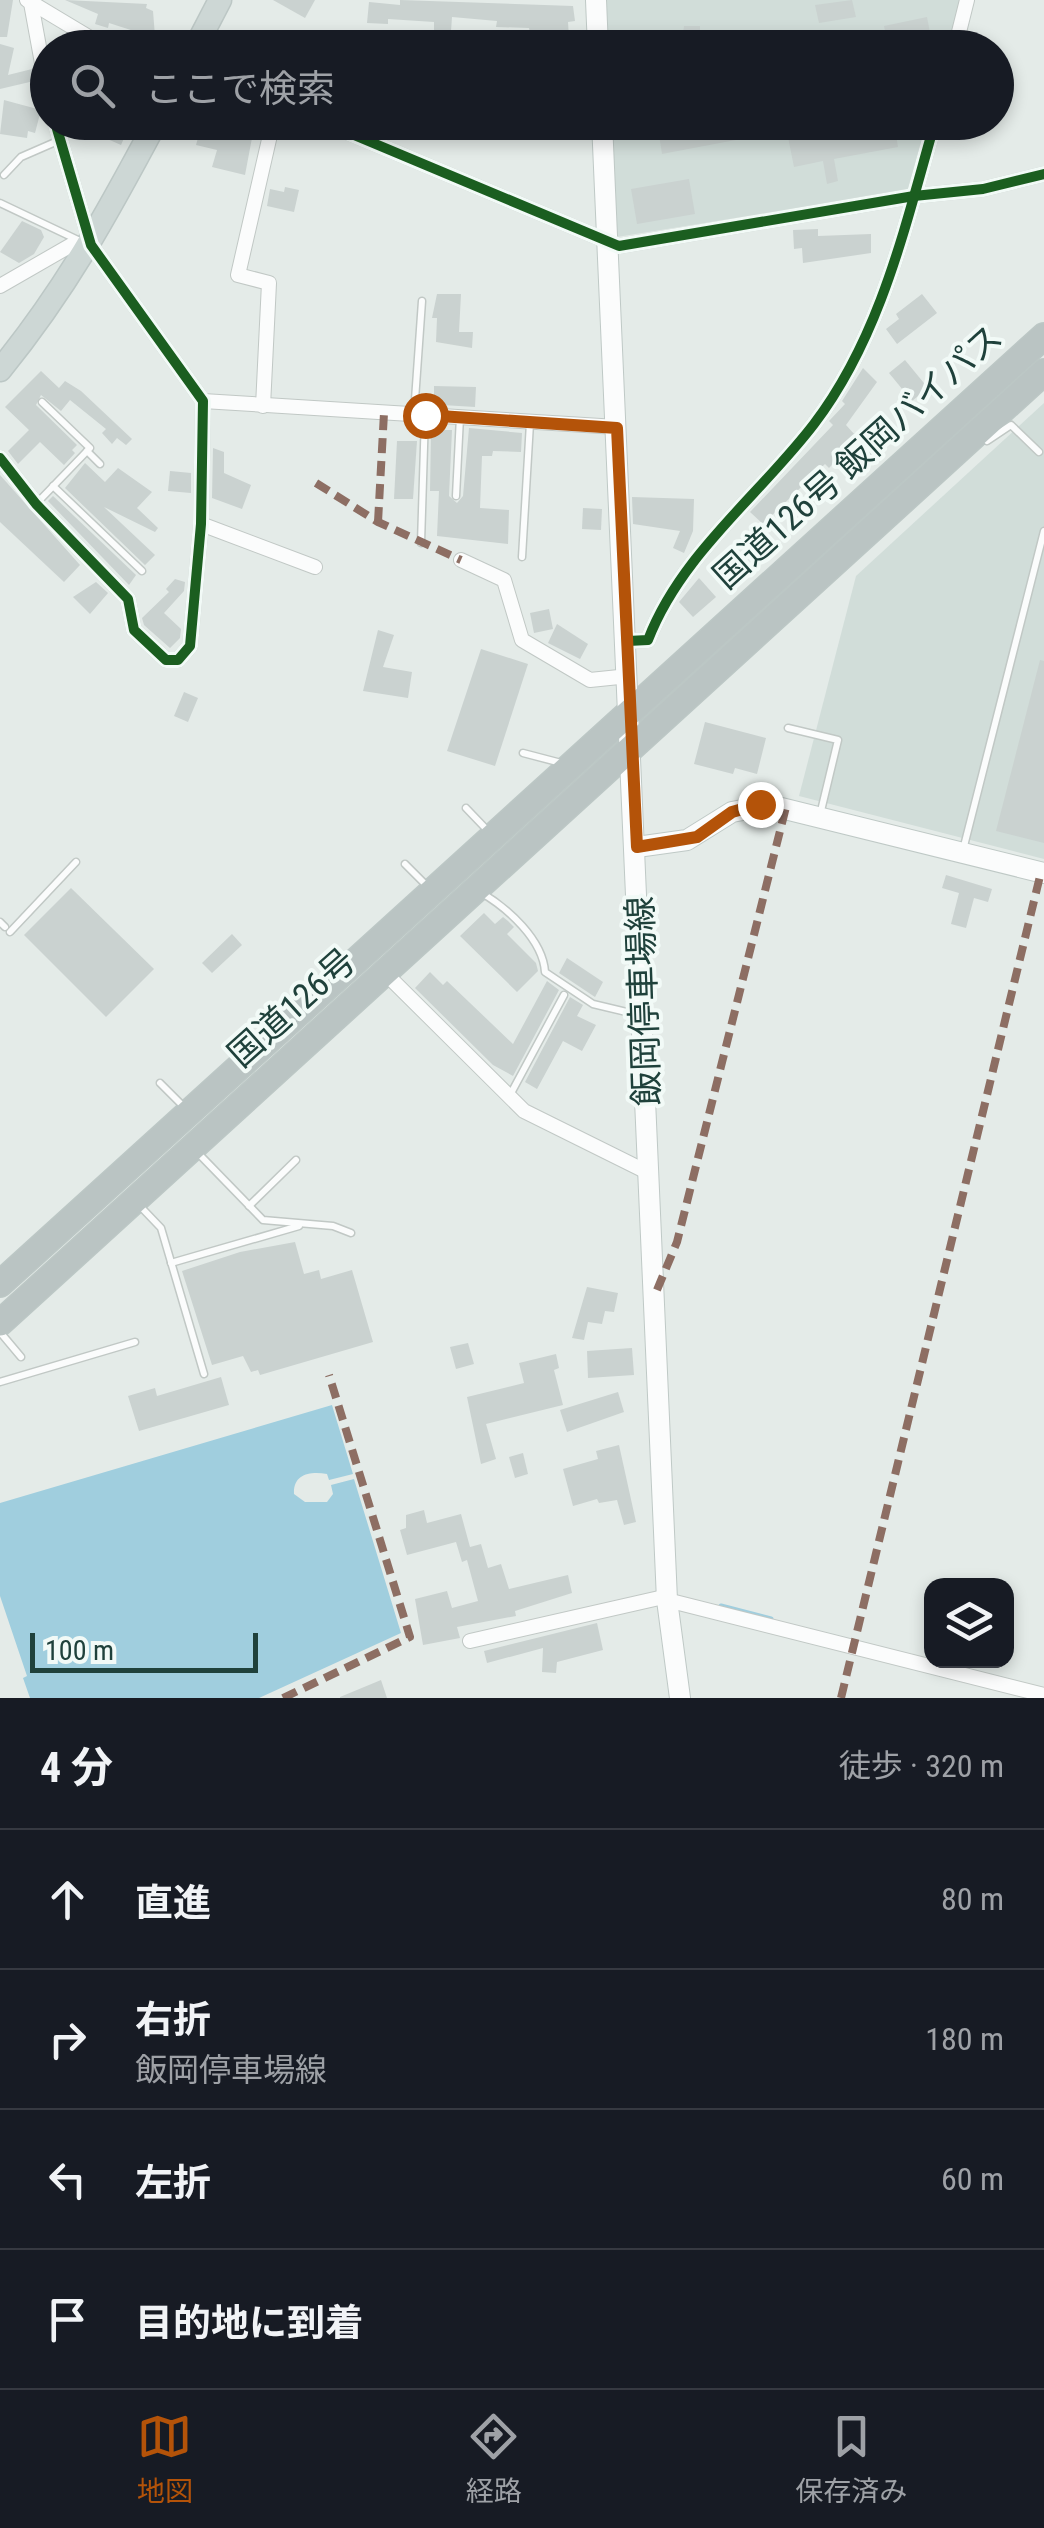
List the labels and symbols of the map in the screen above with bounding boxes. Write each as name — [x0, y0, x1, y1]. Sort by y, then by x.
street label: 国道126号 飯岡バイパス — [705, 317, 1011, 597]
route start — [403, 393, 449, 439]
route end — [738, 782, 784, 828]
street label: 飯岡停車場線 — [620, 895, 668, 1107]
street label: 国道126号 — [220, 940, 364, 1076]
scale bar — [30, 1628, 258, 1672]

